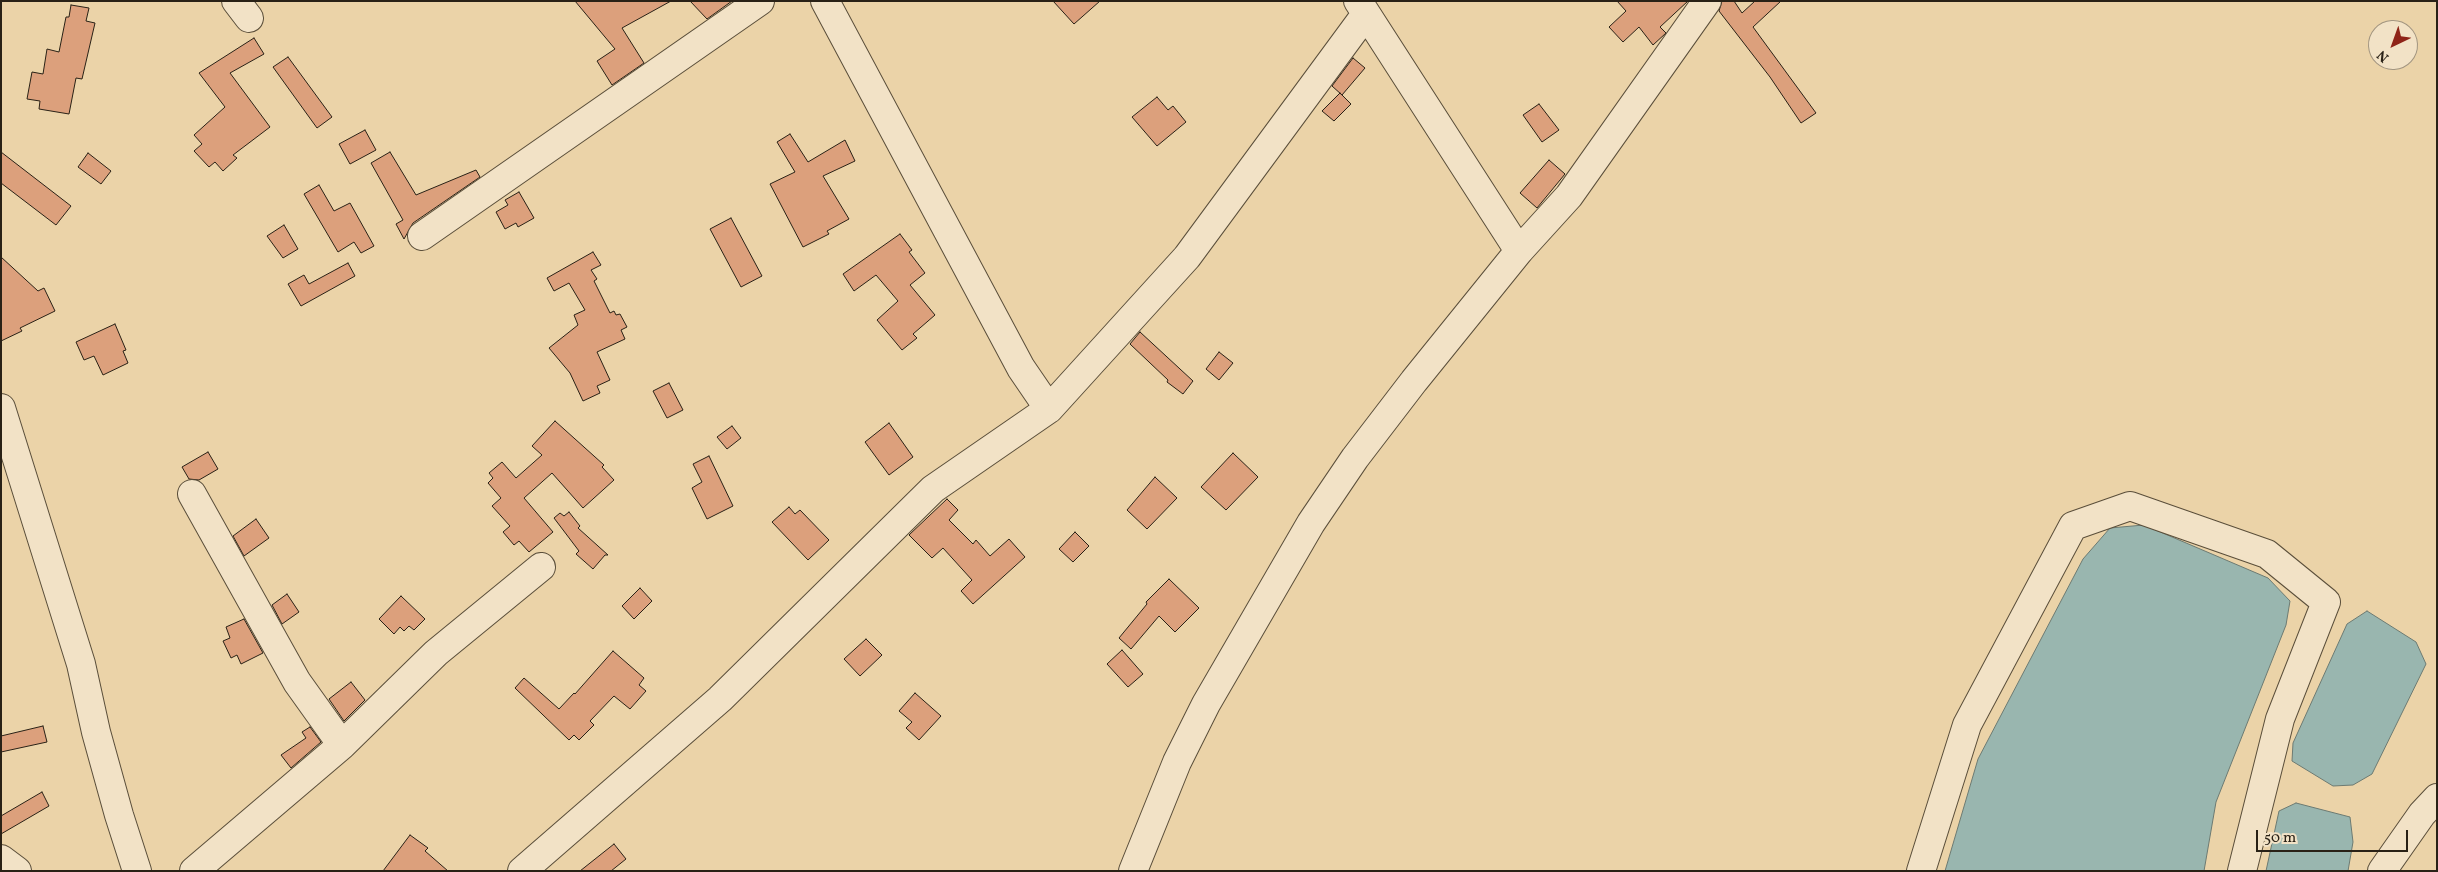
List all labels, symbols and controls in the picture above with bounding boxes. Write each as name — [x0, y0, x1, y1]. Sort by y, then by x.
north arrow — [2368, 20, 2418, 70]
text: N — [2373, 45, 2393, 66]
scale bar — [2258, 820, 2410, 852]
text: 50 m — [2264, 828, 2296, 849]

